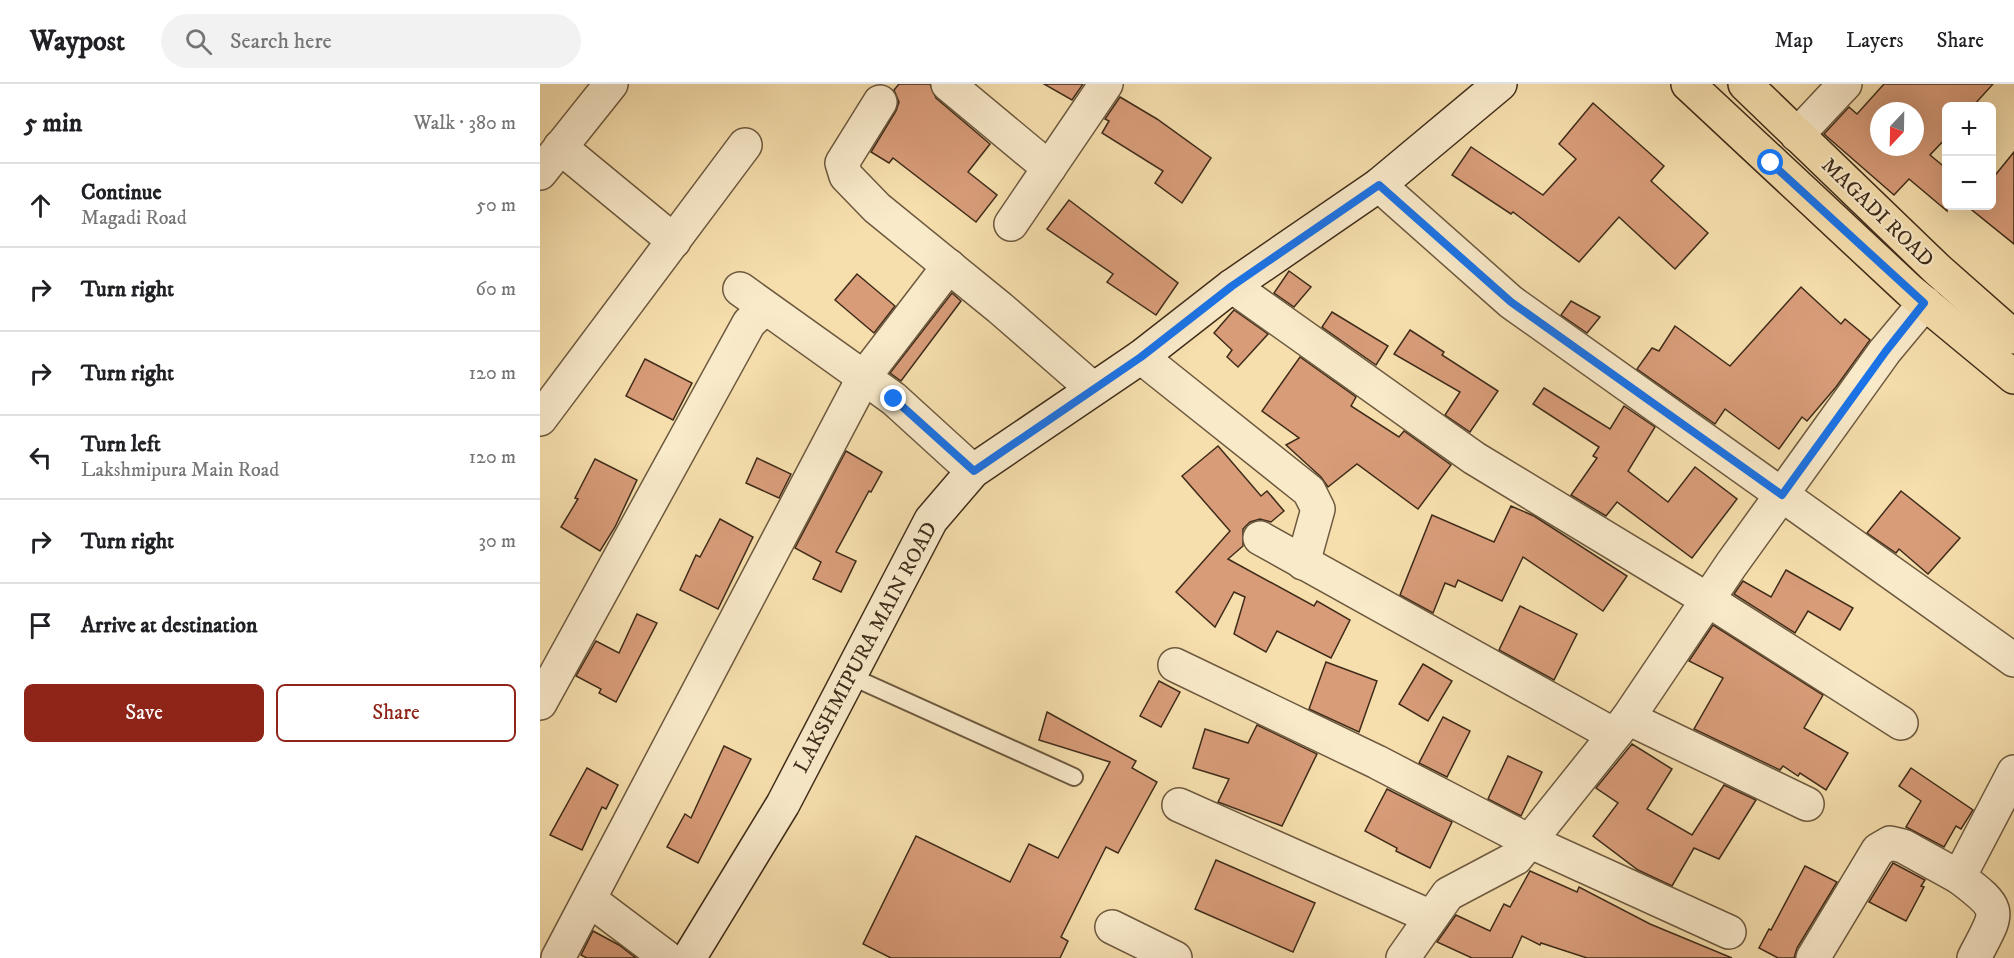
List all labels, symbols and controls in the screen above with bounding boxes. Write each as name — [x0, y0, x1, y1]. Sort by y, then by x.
search box — [161, 14, 581, 68]
text: Waypost — [30, 24, 125, 59]
icon: search — [182, 25, 215, 58]
text: Search here — [230, 28, 332, 55]
text: Map — [1774, 28, 1813, 54]
text: Layers — [1846, 28, 1904, 54]
text: Share — [1937, 28, 1984, 54]
north arrow — [1870, 102, 1924, 156]
map controls — [1942, 102, 1996, 210]
button: + — [1942, 102, 1996, 156]
text: 5 min — [24, 107, 82, 140]
text: Walk · 380 m — [414, 111, 516, 136]
route start — [1757, 149, 1783, 175]
street label: MAGADI ROAD — [1816, 152, 1939, 273]
button: − — [1942, 156, 1996, 210]
text: Continue — [81, 179, 162, 206]
icon: ahead — [24, 189, 57, 222]
text: 50 m — [476, 193, 516, 218]
text: Magadi Road — [81, 206, 187, 231]
icon: right — [24, 273, 57, 306]
text: Turn right — [81, 276, 174, 303]
text: 60 m — [476, 277, 516, 302]
icon: right — [24, 357, 57, 390]
text: Turn right — [81, 360, 174, 387]
text: 120 m — [469, 361, 516, 386]
route end — [880, 385, 906, 411]
text: Turn left — [81, 431, 161, 458]
icon: left — [24, 441, 57, 474]
text: 120 m — [469, 445, 516, 470]
text: Lakshmipura Main Road — [81, 458, 279, 483]
street label: LAKSHMIPURA MAIN ROAD — [789, 517, 943, 778]
icon: right — [24, 525, 57, 558]
text: Turn right — [81, 528, 174, 555]
text: 30 m — [478, 529, 516, 554]
icon: arrive — [24, 609, 57, 642]
text: Arrive at destination — [81, 612, 258, 639]
button: Save — [24, 684, 264, 742]
button: Share — [276, 684, 516, 742]

